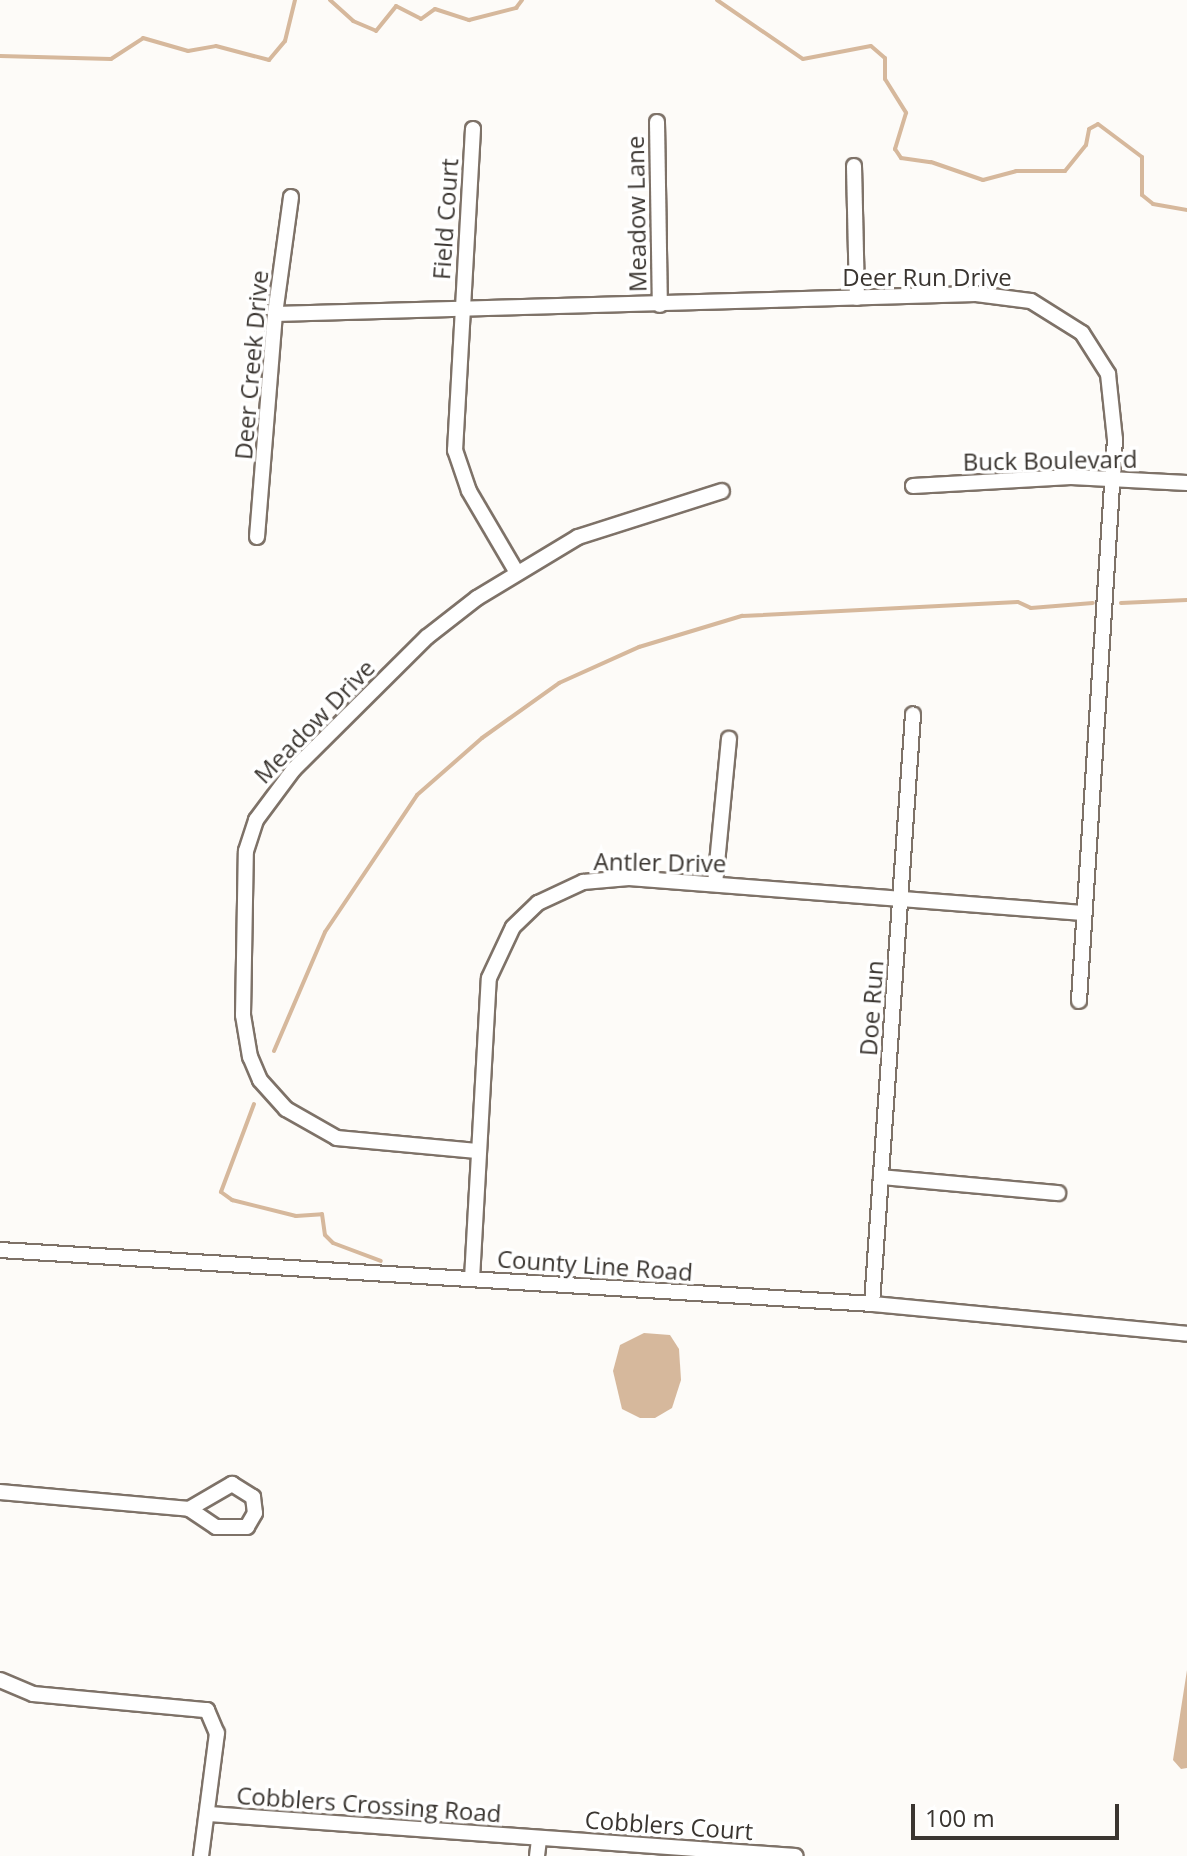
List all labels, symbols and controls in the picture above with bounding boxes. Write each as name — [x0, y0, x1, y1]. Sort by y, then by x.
street label: Meadow Lane — [620, 136, 652, 292]
street label: Field Court — [426, 157, 464, 281]
street label: Deer Run Drive — [842, 263, 1012, 291]
street label: Deer Creek Drive — [228, 269, 274, 461]
street label: Buck Boulevard — [962, 444, 1138, 476]
street label: Meadow Drive — [248, 653, 380, 789]
street label: Antler Drive — [593, 846, 727, 878]
street label: Doe Run — [853, 959, 889, 1057]
street label: County Line Road — [496, 1244, 694, 1286]
street label: Cobblers Crossing Road — [236, 1780, 502, 1828]
scale bar — [915, 1788, 1123, 1838]
text: 100 m — [925, 1801, 995, 1834]
street label: Cobblers Court — [584, 1805, 754, 1845]

